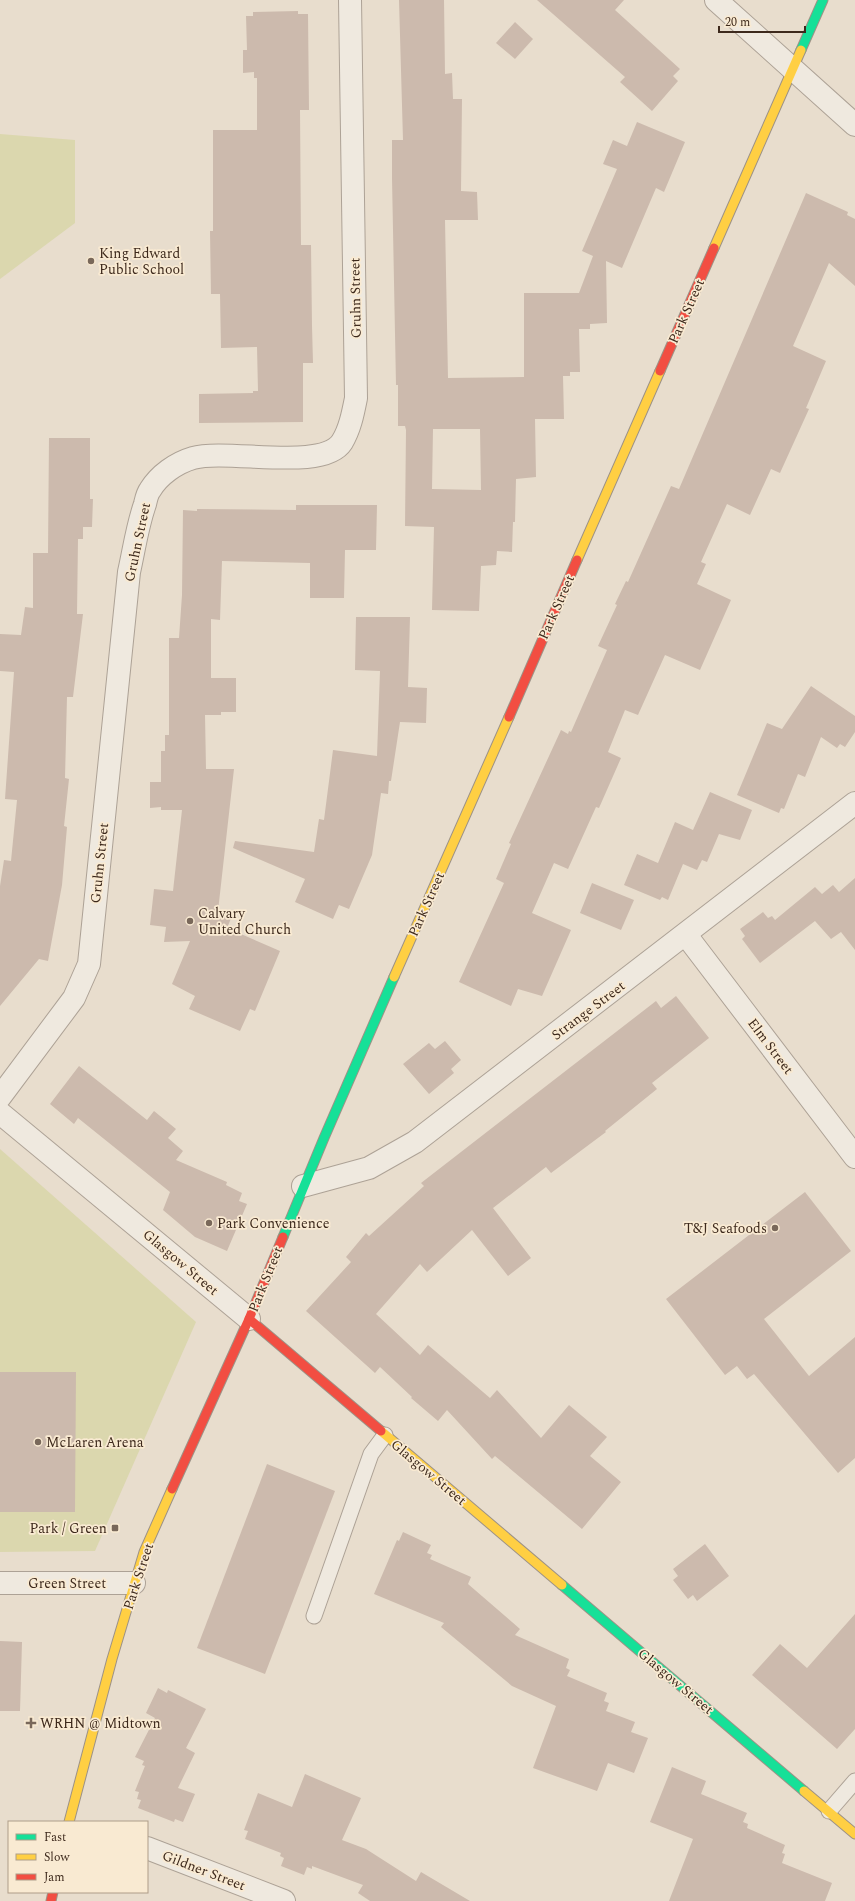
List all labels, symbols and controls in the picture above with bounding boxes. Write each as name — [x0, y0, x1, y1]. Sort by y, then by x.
scale bar — [719, 8, 805, 34]
text: 20 m — [725, 13, 750, 32]
place label: King Edward Public School — [99, 243, 184, 280]
marker: King Edward Public School — [86, 256, 96, 266]
street label: Gruhn Street — [344, 257, 367, 339]
street label: Park Street — [663, 275, 710, 347]
street label: Gruhn Street — [119, 500, 156, 584]
street label: Park Street — [533, 571, 580, 643]
street label: Gruhn Street — [85, 822, 114, 904]
street label: Park Street — [403, 868, 450, 940]
place label: Calvary United Church — [198, 903, 291, 940]
marker: Calvary United Church — [185, 916, 195, 926]
street label: Strange Street — [547, 976, 630, 1045]
street label: Elm Street — [742, 1014, 799, 1079]
place label: Park Convenience — [217, 1213, 330, 1234]
marker: Park Convenience — [204, 1218, 214, 1228]
place label: T&J Seafoods — [684, 1218, 767, 1239]
marker: T&J Seafoods — [770, 1223, 780, 1233]
street label: Glasgow Street — [138, 1224, 223, 1300]
street label: Park Street — [243, 1243, 288, 1315]
place label: McLaren Arena — [46, 1432, 144, 1453]
street label: Glasgow Street — [386, 1434, 471, 1510]
marker: McLaren Arena — [33, 1437, 43, 1447]
place label: Park / Green — [30, 1518, 107, 1539]
marker: Park / Green — [110, 1523, 120, 1533]
street label: Park Street — [118, 1540, 159, 1612]
street label: Green Street — [28, 1573, 106, 1594]
street label: Glasgow Street — [633, 1643, 718, 1719]
place label: WRHN @ Midtown — [40, 1713, 161, 1734]
marker: WRHN @ Midtown — [25, 1717, 37, 1729]
legend — [8, 1821, 148, 1893]
text: Fast — [44, 1828, 66, 1847]
street label: Gildner Street — [159, 1845, 249, 1896]
text: Slow — [44, 1848, 70, 1867]
text: Jam — [44, 1868, 65, 1887]

